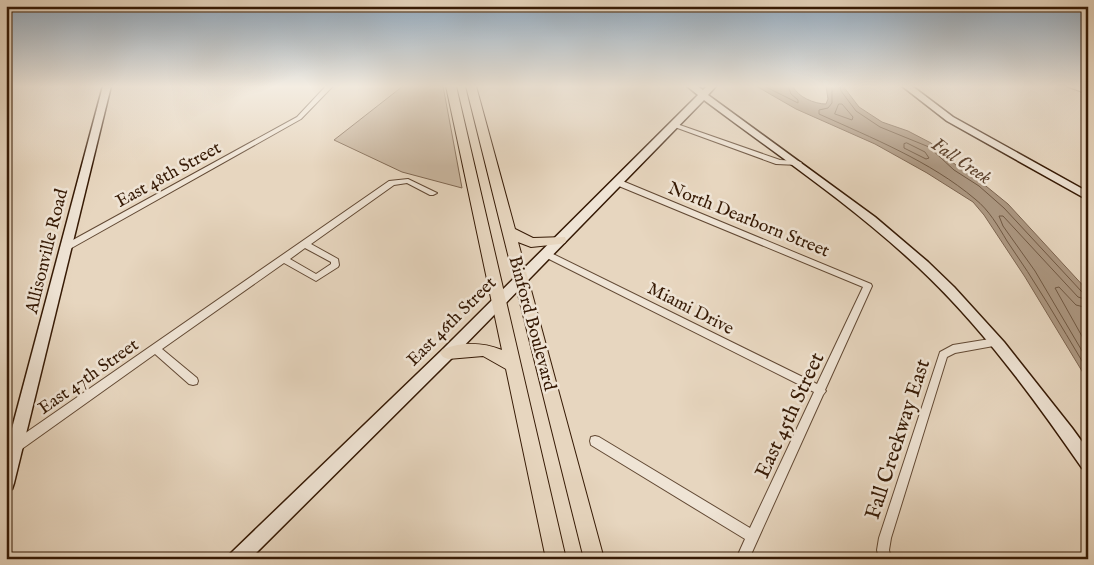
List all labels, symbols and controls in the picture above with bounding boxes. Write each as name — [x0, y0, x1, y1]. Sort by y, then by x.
water label: Fall Creek — [926, 133, 996, 191]
street label: East 48th Street — [112, 137, 225, 214]
street label: North Dearborn Street — [664, 177, 833, 263]
street label: Allisonville Road — [21, 186, 74, 317]
street label: Binford Boulevard — [503, 254, 561, 394]
street label: East 46th Street — [402, 272, 502, 372]
street label: Miami Drive — [643, 278, 737, 341]
street label: East 47th Street — [34, 334, 144, 420]
street label: East 45th Street — [749, 348, 831, 483]
street label: Fall Creekway East — [860, 356, 937, 523]

